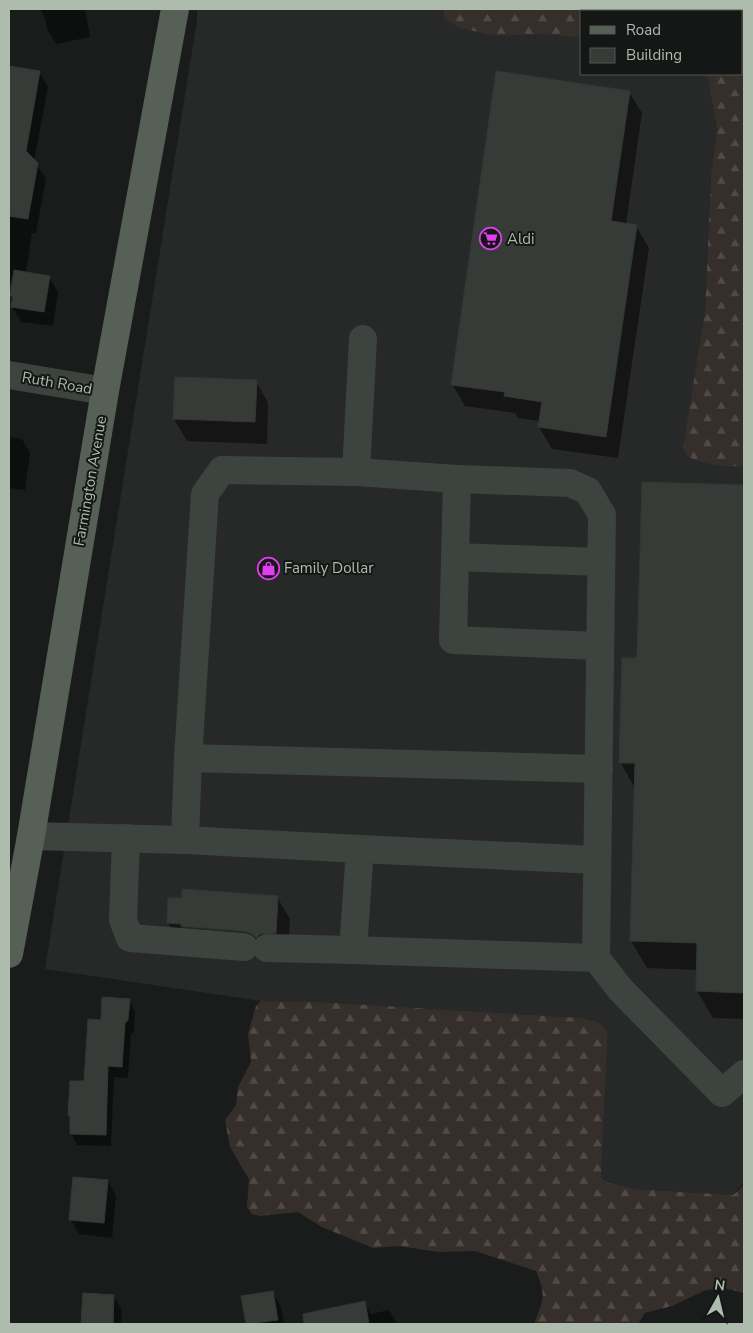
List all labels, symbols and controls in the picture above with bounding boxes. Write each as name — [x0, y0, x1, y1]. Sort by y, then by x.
legend — [580, 10, 743, 75]
text: Road — [626, 20, 661, 40]
text: Building — [626, 45, 682, 65]
supermarket icon: Aldi — [479, 227, 503, 251]
place label: Aldi — [507, 229, 535, 249]
street label: Ruth Road — [20, 367, 94, 399]
street label: Farmington Avenue — [69, 414, 111, 548]
shop icon: Family Dollar — [256, 556, 280, 580]
place label: Family Dollar — [284, 558, 374, 578]
north arrow — [693, 1273, 743, 1323]
text: N — [713, 1275, 726, 1296]

